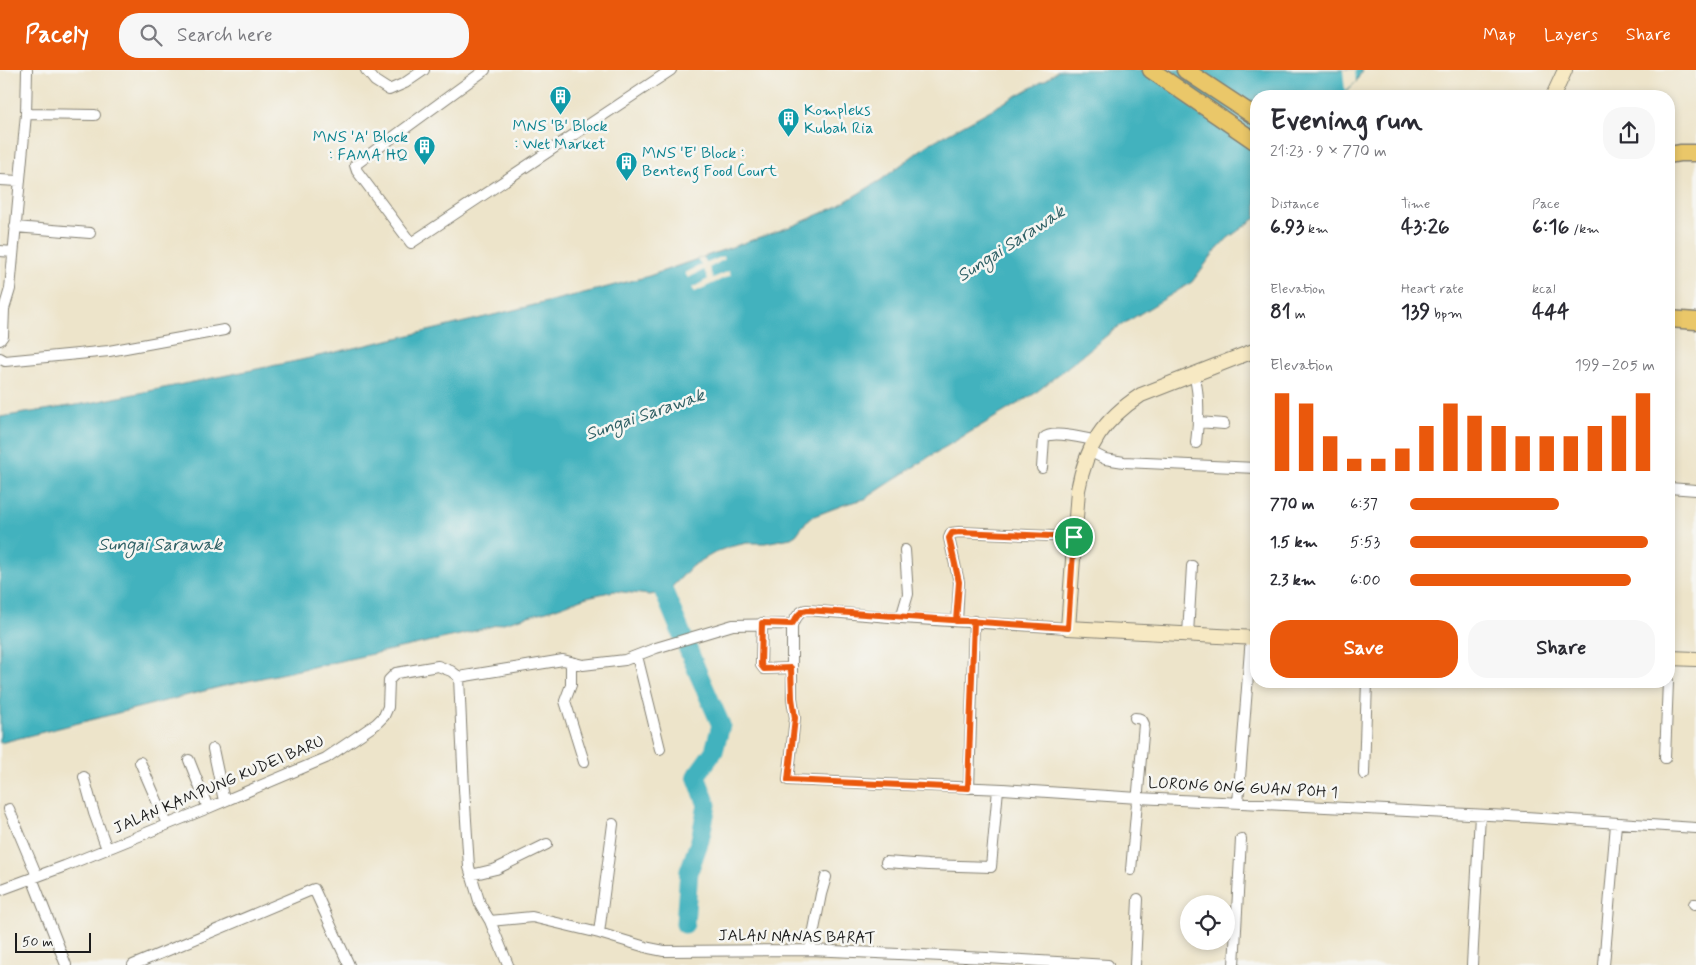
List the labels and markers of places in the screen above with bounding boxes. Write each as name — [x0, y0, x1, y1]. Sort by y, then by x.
building icon: MNS 'B' Block : Wet Market — [548, 85, 572, 116]
place label: Kompleks Kubah Ria — [804, 100, 874, 139]
building icon: Kompleks Kubah Ria — [776, 107, 800, 138]
place label: MNS 'B' Block : Wet Market — [512, 116, 608, 155]
place label: MNS 'A' Block : FAMA HQ — [313, 127, 408, 166]
building icon: MNS 'A' Block : FAMA HQ — [412, 134, 436, 165]
place label: MNS 'E' Block : Benteng Food Court — [642, 143, 778, 183]
building icon: MNS 'E' Block : Benteng Food Court — [614, 150, 638, 181]
pin — [1053, 516, 1095, 558]

